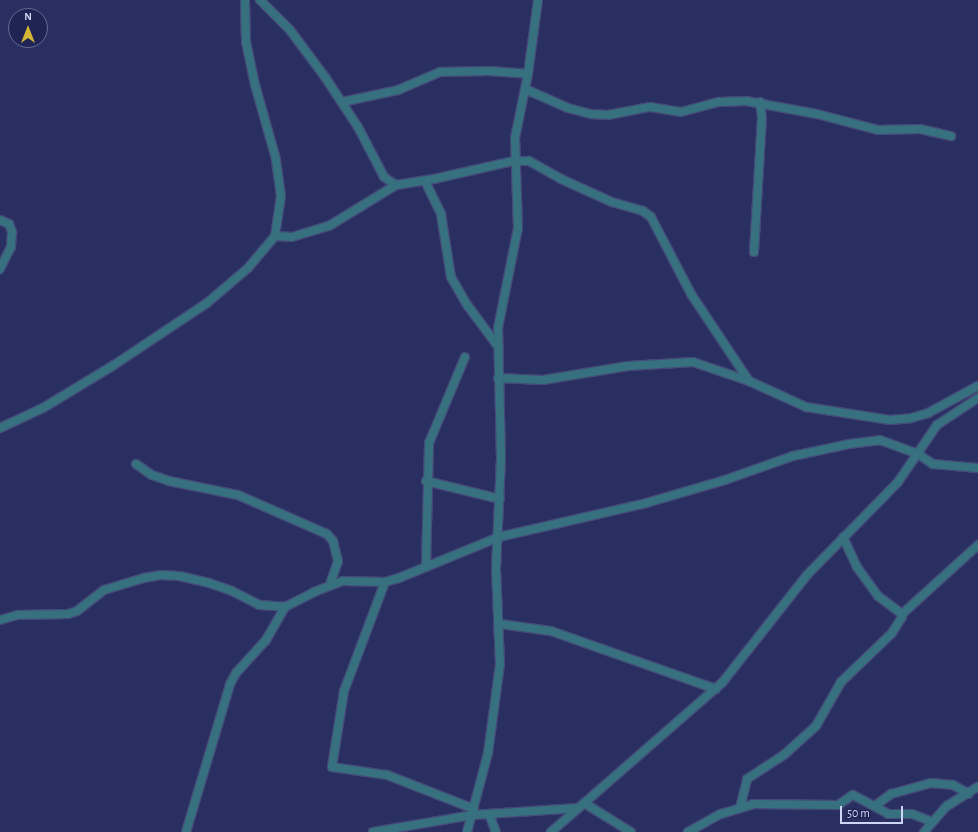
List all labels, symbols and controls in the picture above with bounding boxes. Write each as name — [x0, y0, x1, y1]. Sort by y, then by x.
north arrow — [8, 8, 48, 48]
text: N — [24, 11, 32, 22]
scale bar — [842, 798, 905, 824]
text: 50 m — [847, 807, 870, 819]

